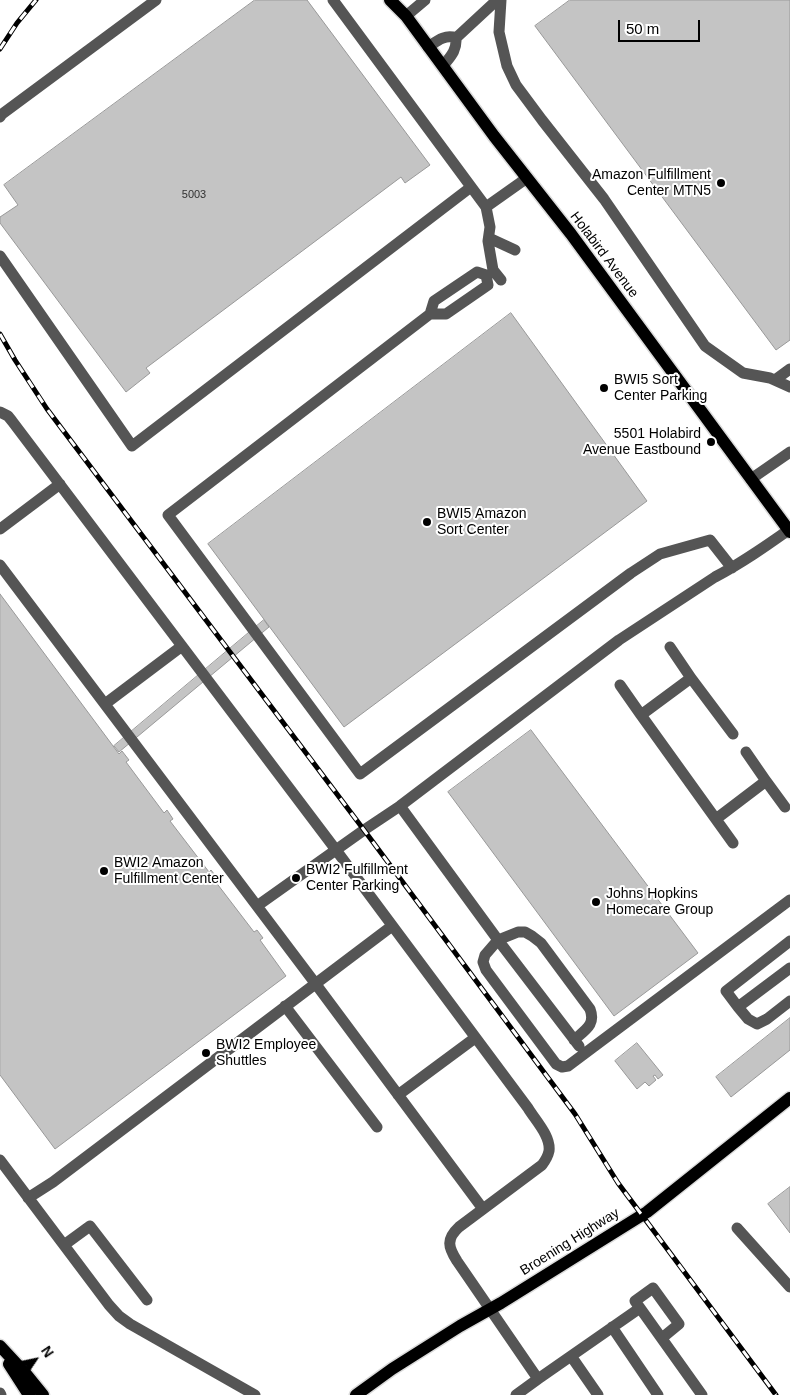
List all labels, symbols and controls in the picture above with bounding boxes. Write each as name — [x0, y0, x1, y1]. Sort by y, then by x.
scale bar — [620, 10, 702, 42]
text: 50 m — [626, 20, 659, 37]
place label: Amazon Fulfillment Center MTN5 — [592, 167, 711, 200]
marker: Amazon Fulfillment Center MTN5 — [715, 177, 727, 189]
house number: 5003 — [182, 188, 206, 202]
street label: Holabird Avenue — [566, 209, 642, 301]
place label: BWI5 Sort Center Parking — [614, 372, 707, 404]
marker: BWI5 Sort Center Parking — [598, 382, 610, 394]
place label: 5501 Holabird Avenue Eastbound — [583, 426, 701, 458]
marker: 5501 Holabird Avenue Eastbound — [705, 436, 717, 448]
place label: BWI5 Amazon Sort Center — [437, 506, 526, 538]
marker: BWI5 Amazon Sort Center — [421, 516, 433, 528]
place label: BWI2 Amazon Fulfillment Center — [114, 855, 224, 888]
place label: BWI2 Fulfillment Center Parking — [306, 862, 408, 894]
marker: BWI2 Amazon Fulfillment Center — [98, 865, 110, 877]
marker: BWI2 Fulfillment Center Parking — [290, 872, 302, 884]
place label: Johns Hopkins Homecare Group — [606, 886, 713, 919]
marker: Johns Hopkins Homecare Group — [590, 896, 602, 908]
place label: BWI2 Employee Shuttles — [216, 1037, 316, 1070]
marker: BWI2 Employee Shuttles — [200, 1047, 212, 1059]
street label: Broening Highway — [517, 1205, 623, 1279]
north arrow — [10, 1335, 60, 1385]
text: N — [38, 1343, 57, 1360]

